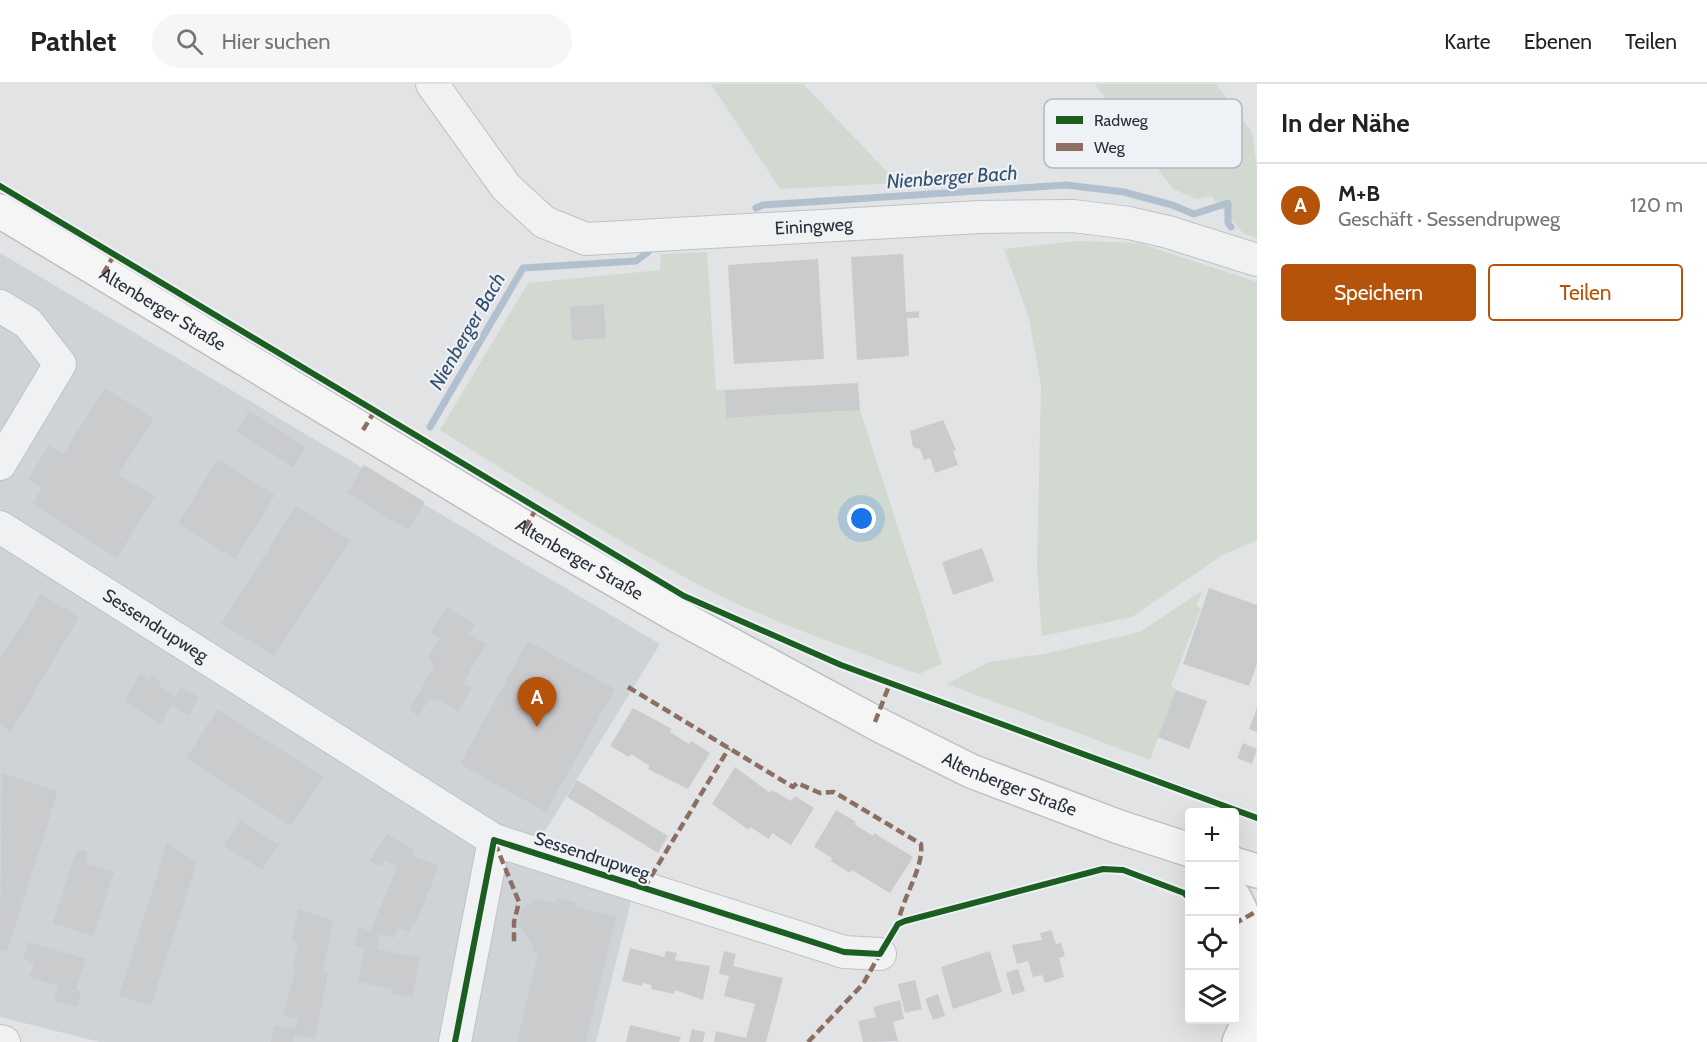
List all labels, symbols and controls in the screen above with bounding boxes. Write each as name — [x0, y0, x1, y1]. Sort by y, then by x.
search box — [152, 14, 572, 68]
text: Pathlet — [30, 24, 116, 58]
icon: search — [173, 25, 206, 58]
text: Hier suchen — [221, 28, 331, 55]
text: Karte — [1444, 29, 1491, 54]
text: Ebenen — [1524, 29, 1592, 54]
text: Teilen — [1625, 29, 1677, 54]
legend — [1044, 99, 1242, 168]
text: In der Nähe — [1281, 107, 1410, 139]
text: Radweg — [1094, 111, 1149, 130]
text: Weg — [1094, 138, 1126, 157]
water label: Nienberger Bach — [886, 160, 1018, 194]
text: M+B — [1338, 180, 1380, 207]
text: A — [1294, 193, 1307, 217]
text: 120 m — [1630, 193, 1683, 217]
text: Geschäft · Sessendrupweg — [1338, 207, 1560, 231]
street label: Einingweg — [774, 213, 855, 239]
street label: Altenberger Straße — [96, 263, 230, 356]
button: Speichern — [1281, 264, 1476, 321]
button: Teilen — [1488, 264, 1683, 321]
water label: Nienberger Bach — [424, 268, 510, 394]
your location — [847, 504, 876, 533]
street label: Altenberger Straße — [512, 514, 647, 605]
street label: Sessendrupweg — [99, 584, 213, 667]
pin: A — [518, 678, 556, 727]
street label: Altenberger Straße — [938, 747, 1080, 821]
map controls — [1185, 808, 1239, 1024]
button: + — [1185, 808, 1239, 862]
street label: Sessendrupweg — [531, 827, 653, 885]
button: − — [1185, 862, 1239, 916]
button: locate — [1185, 916, 1239, 970]
button: layers — [1185, 970, 1239, 1024]

